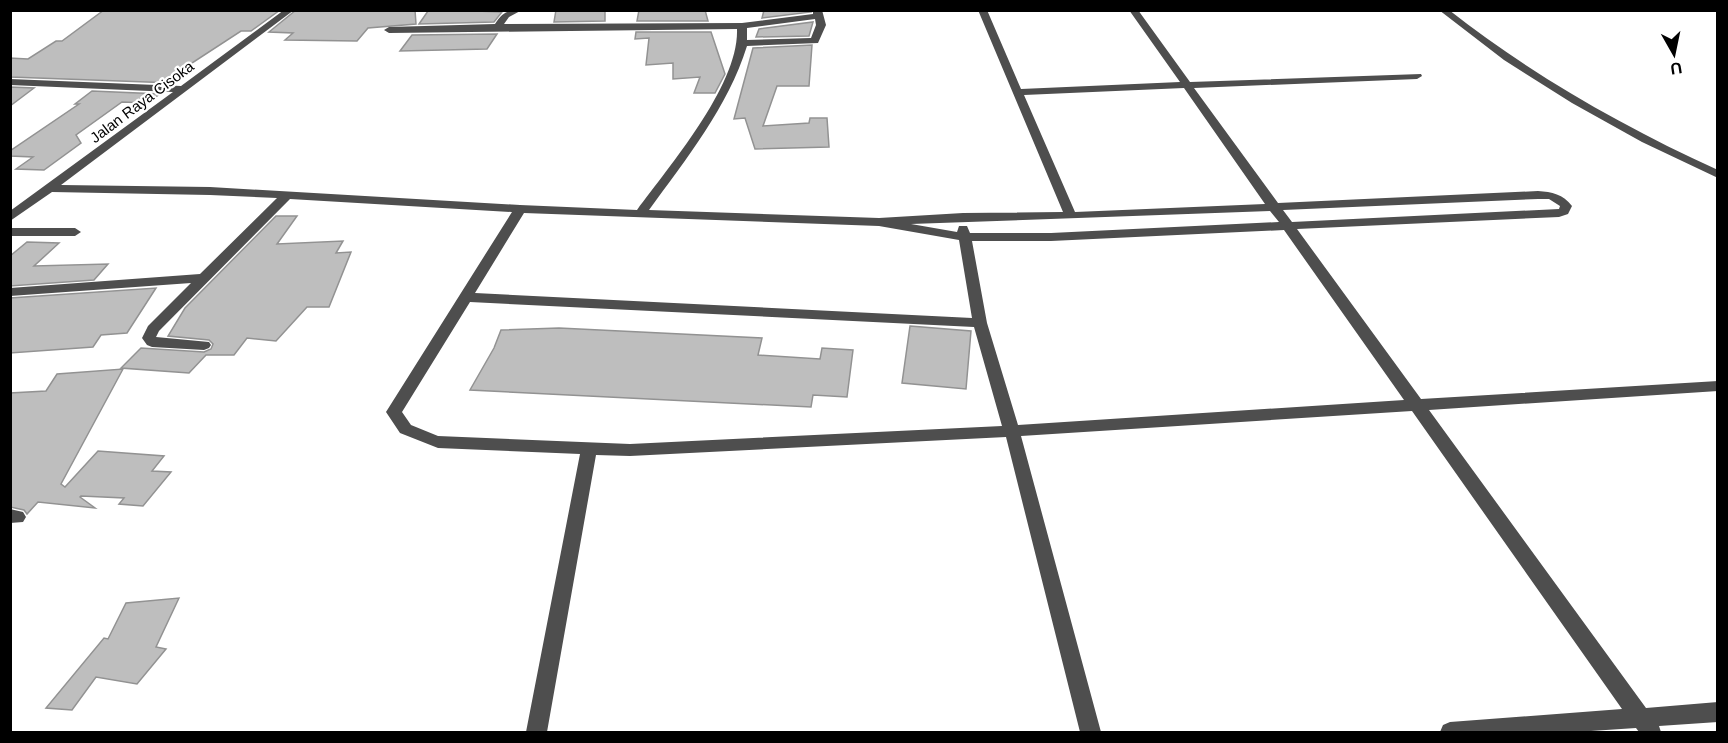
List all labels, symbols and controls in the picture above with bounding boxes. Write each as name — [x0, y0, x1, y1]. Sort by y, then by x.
north arrow — [1644, 24, 1704, 84]
street label: Jalan Raya Cisoka — [87, 57, 197, 146]
text: U — [1669, 59, 1683, 78]

